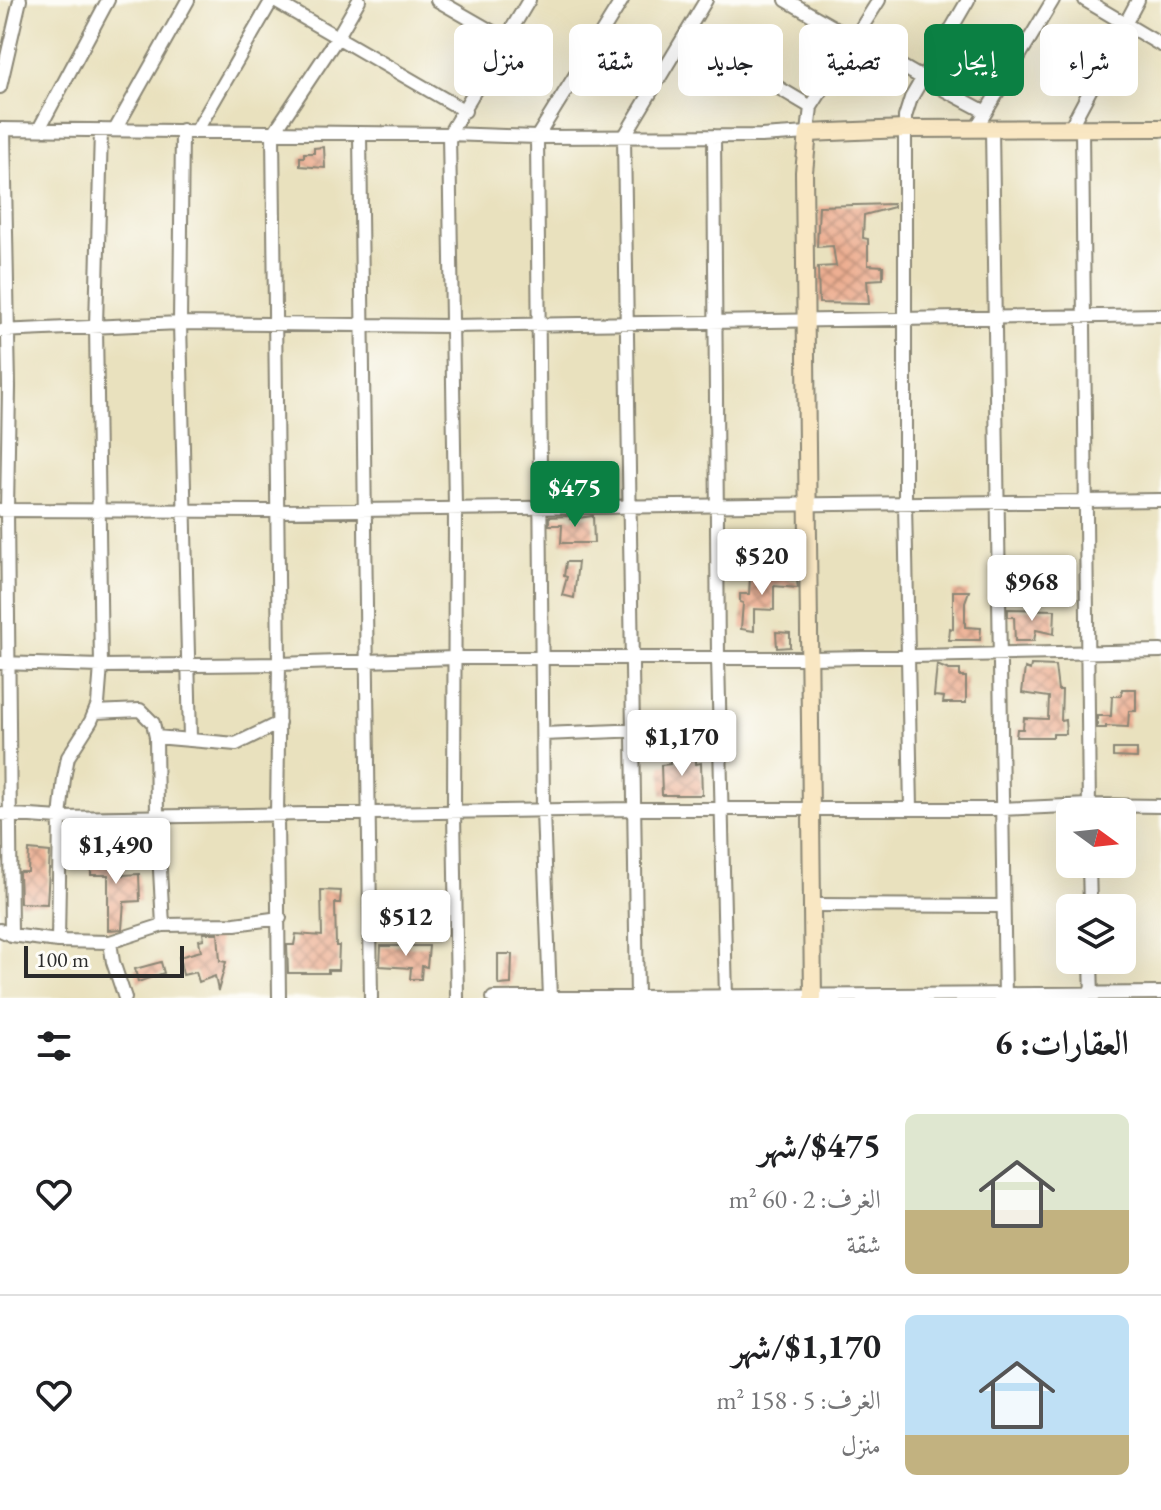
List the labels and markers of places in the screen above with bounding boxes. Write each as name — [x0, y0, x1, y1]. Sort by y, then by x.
pin: $475 — [528, 461, 622, 529]
pin: $520 — [715, 529, 809, 597]
pin: $968 — [985, 555, 1079, 623]
pin: $1,170 — [617, 710, 747, 778]
pin: $1,490 — [51, 818, 181, 886]
pin: $512 — [359, 890, 453, 958]

